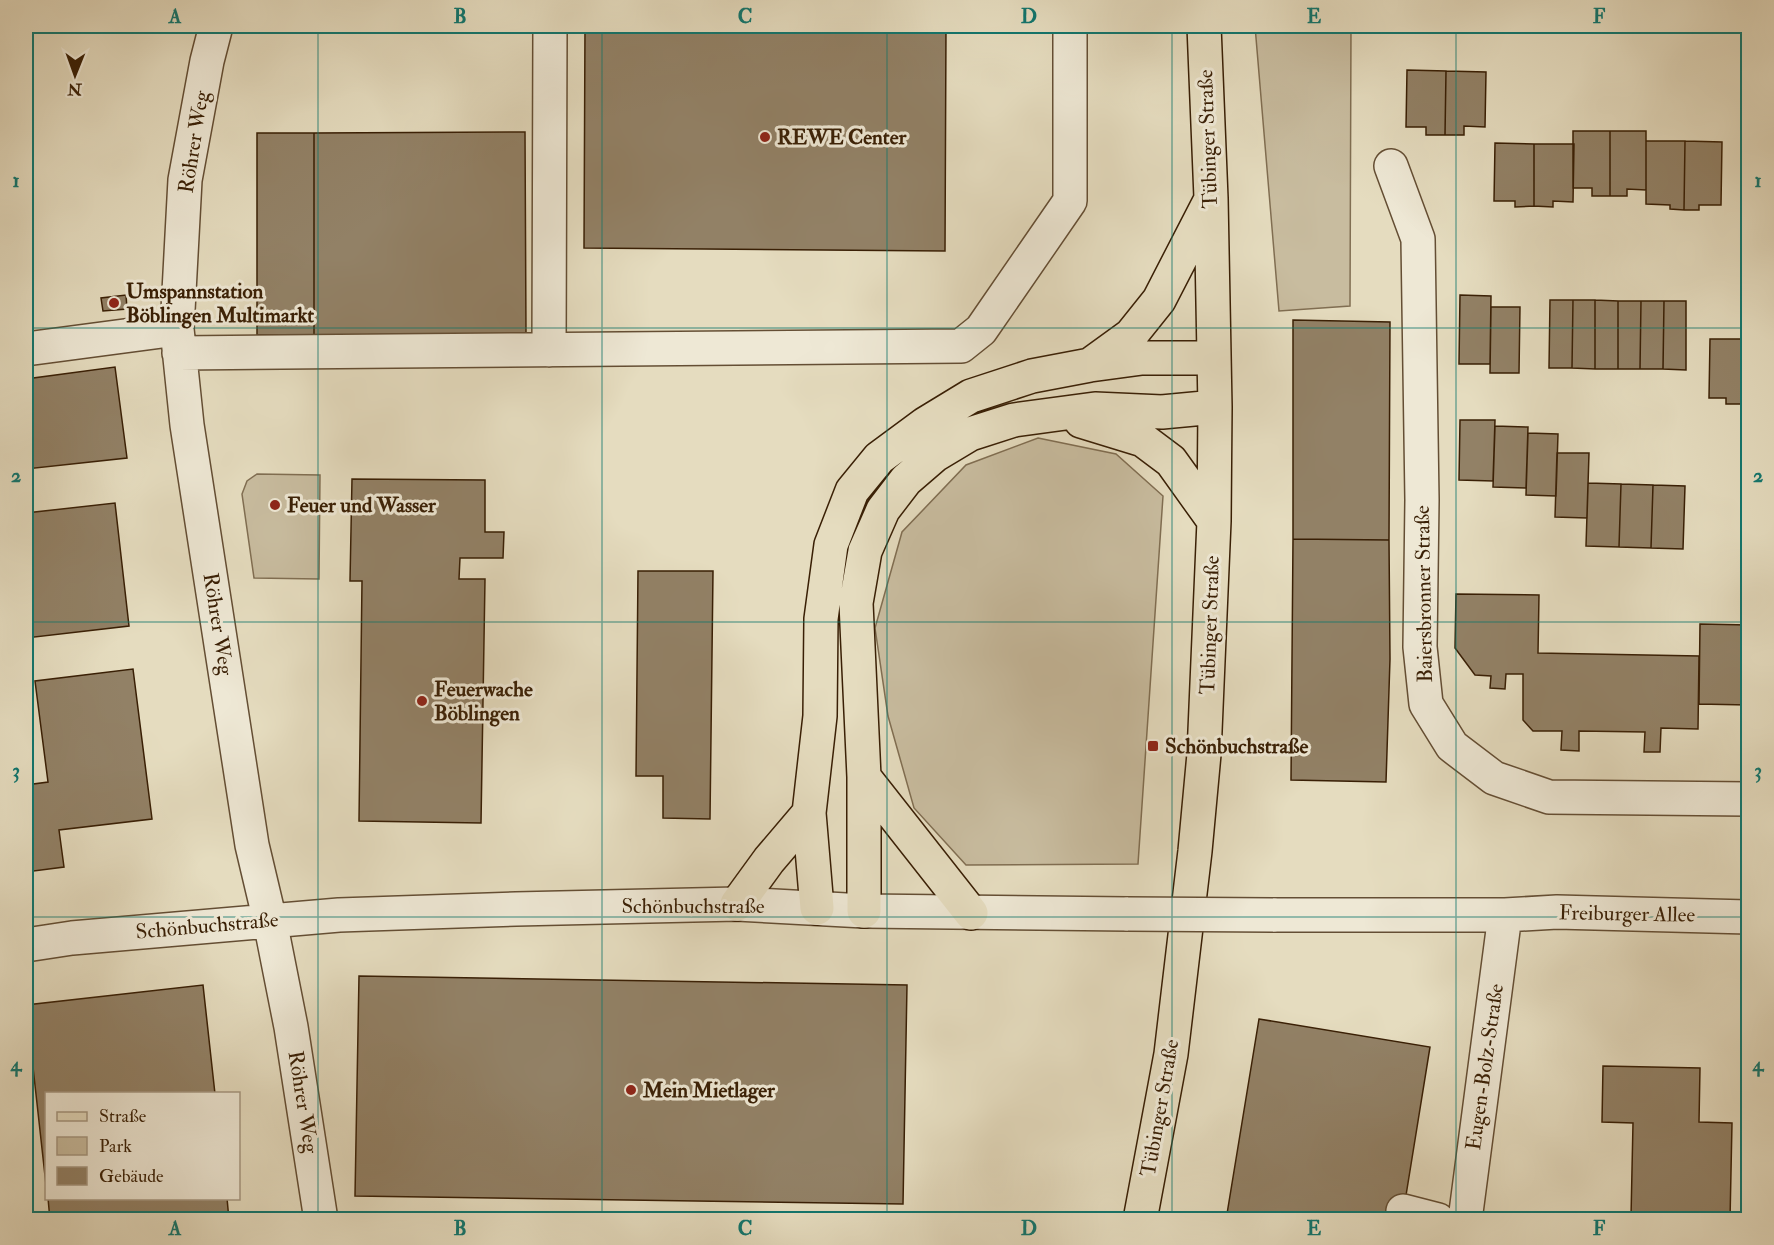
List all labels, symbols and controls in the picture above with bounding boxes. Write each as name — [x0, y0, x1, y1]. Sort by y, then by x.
text: A — [168, 4, 182, 29]
text: B — [453, 4, 467, 29]
text: C — [738, 4, 752, 29]
text: D — [1021, 4, 1037, 29]
text: E — [1307, 4, 1322, 29]
text: F — [1593, 4, 1606, 29]
north arrow — [45, 45, 105, 105]
street label: Tübinger Straße — [1192, 69, 1224, 209]
text: N — [67, 79, 83, 99]
street label: Röhrer Weg — [173, 88, 216, 195]
place label: REWE Center — [777, 124, 907, 151]
marker: REWE Center — [758, 130, 772, 144]
text: 1 — [12, 168, 20, 193]
text: 1 — [1754, 168, 1762, 193]
place label: Umspannstation Böblingen Multimarkt — [126, 278, 314, 329]
marker: Umspannstation Böblingen Multimarkt — [107, 296, 121, 310]
text: 2 — [11, 463, 21, 488]
text: 2 — [1753, 463, 1763, 488]
place label: Feuer und Wasser — [287, 492, 437, 519]
marker: Feuer und Wasser — [268, 498, 282, 512]
street label: Baiersbronner Straße — [1409, 505, 1439, 683]
street label: Tübinger Straße — [1194, 555, 1226, 695]
street label: Röhrer Weg — [197, 571, 240, 678]
place label: Feuerwache Böblingen — [434, 676, 533, 727]
marker: Feuerwache Böblingen — [415, 694, 429, 708]
place label: Schönbuchstraße — [1165, 733, 1308, 760]
marker: Schönbuchstraße — [1146, 739, 1160, 753]
text: 3 — [12, 758, 20, 783]
text: 3 — [1754, 758, 1762, 783]
street label: Schönbuchstraße — [621, 893, 765, 920]
street label: Freiburger Allee — [1559, 899, 1696, 929]
street label: Schönbuchstraße — [135, 906, 280, 946]
street label: Eugen-Bolz-Straße — [1460, 982, 1510, 1152]
street label: Tübinger Straße — [1135, 1037, 1185, 1179]
street label: Röhrer Weg — [282, 1049, 325, 1156]
text: 4 — [10, 1052, 23, 1077]
text: 4 — [1752, 1052, 1765, 1077]
place label: Mein Mietlager — [642, 1077, 776, 1104]
marker: Mein Mietlager — [624, 1083, 638, 1097]
legend — [45, 1092, 240, 1200]
text: Straße — [99, 1105, 147, 1128]
text: Park — [99, 1135, 132, 1158]
text: Gebäude — [99, 1165, 164, 1188]
text: A — [168, 1216, 182, 1241]
text: B — [453, 1216, 467, 1241]
text: C — [738, 1216, 752, 1241]
text: D — [1021, 1216, 1037, 1241]
text: E — [1307, 1216, 1322, 1241]
text: F — [1593, 1216, 1606, 1241]

